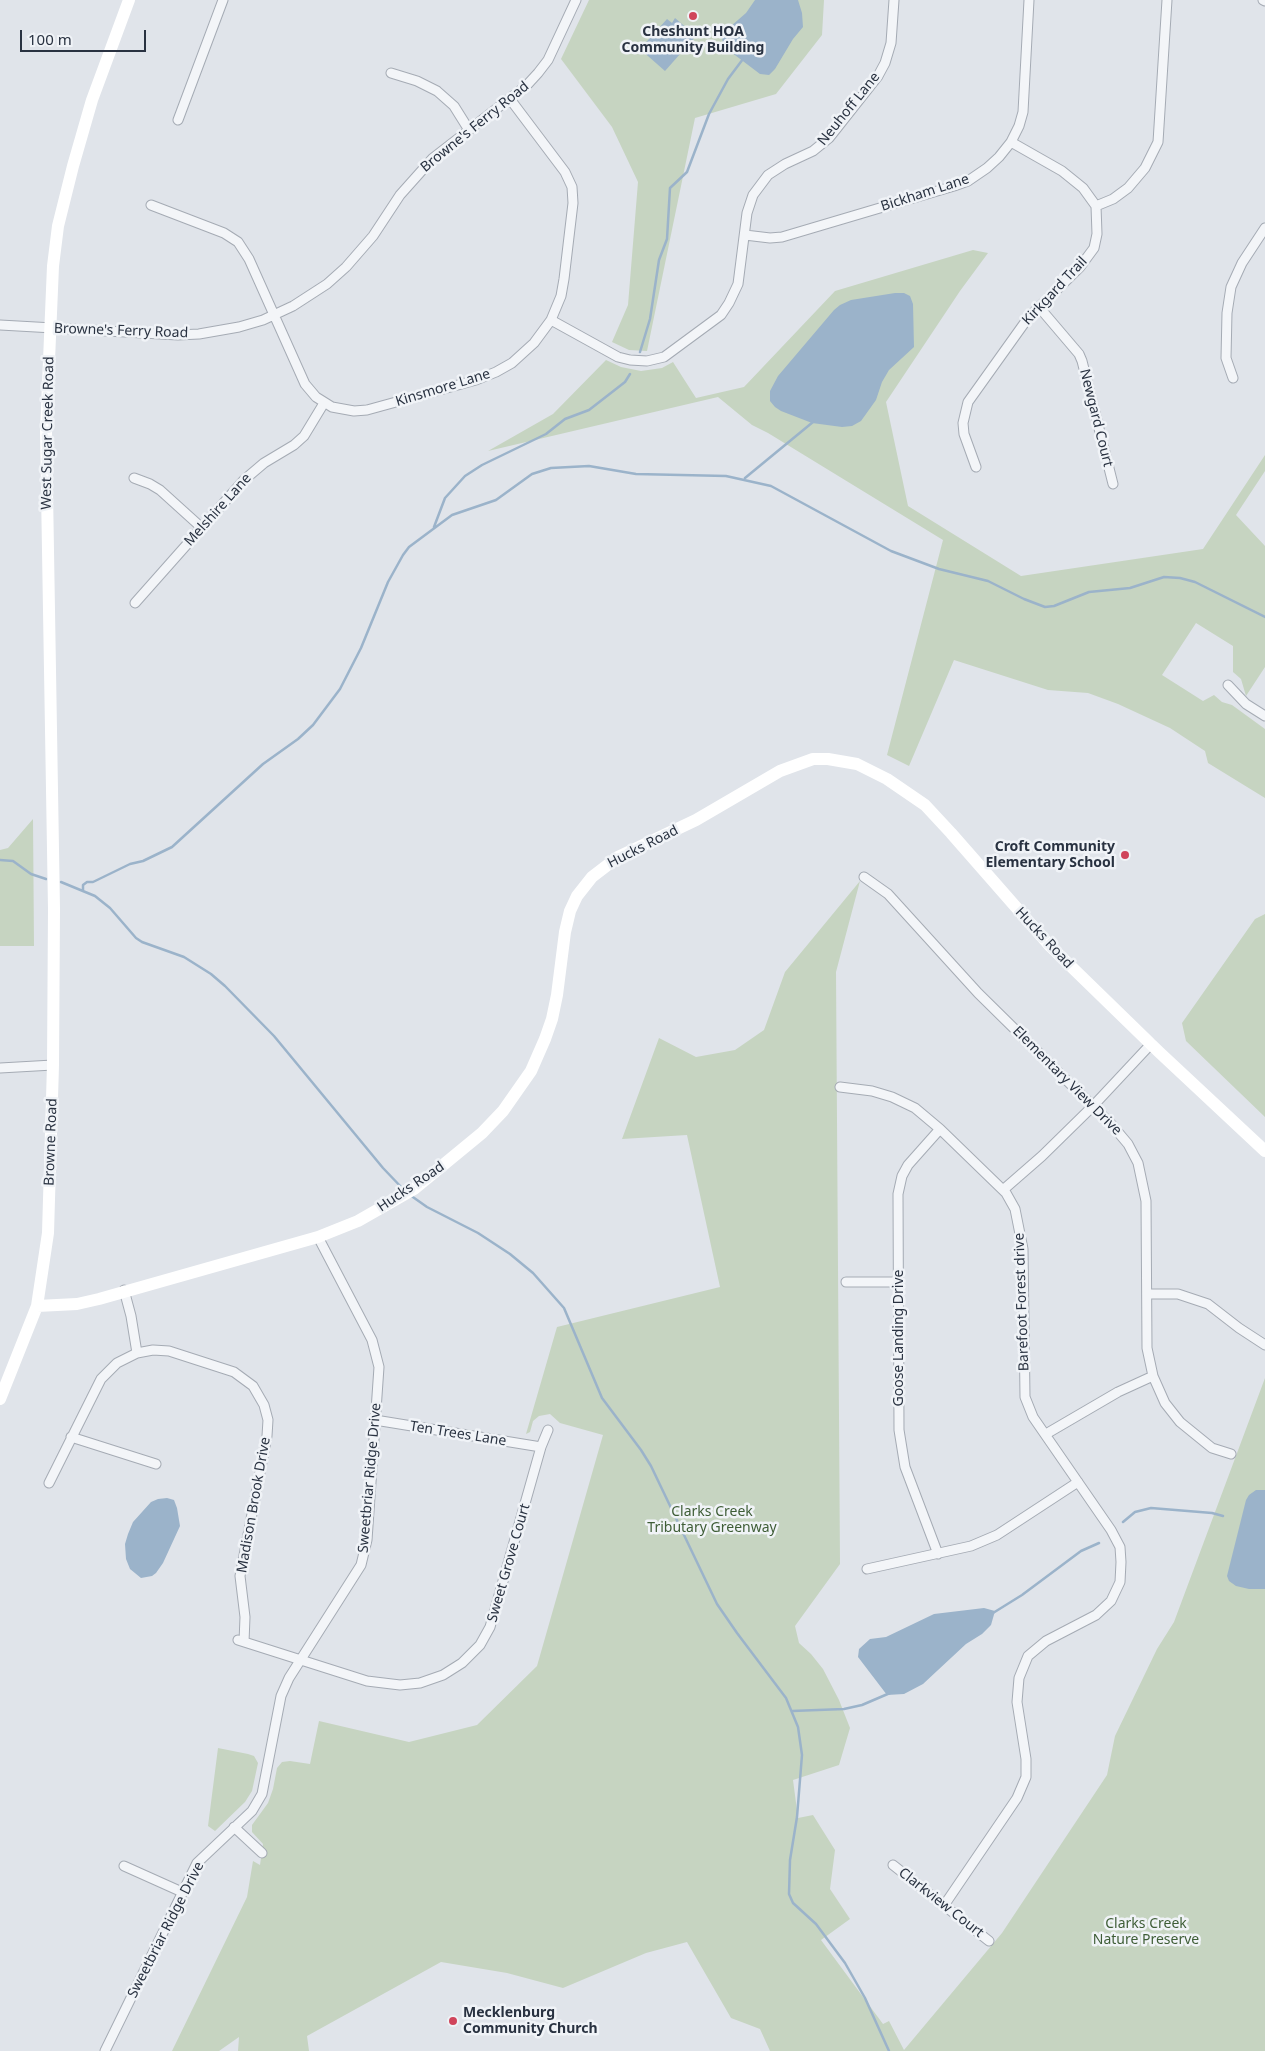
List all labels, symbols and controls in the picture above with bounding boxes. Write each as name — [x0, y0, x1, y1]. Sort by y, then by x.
marker: Cheshunt HOA Community Building — [687, 10, 699, 22]
scale bar — [22, 20, 149, 52]
place label: Cheshunt HOA Community Building — [622, 24, 764, 56]
text: 100 m — [28, 29, 72, 49]
street label: Neuhoff Lane — [814, 69, 884, 149]
street label: Browne's Ferry Road — [417, 78, 533, 176]
street label: Bickham Lane — [879, 171, 971, 215]
street label: Kirkgard Trail — [1019, 253, 1091, 329]
street label: Browne's Ferry Road — [54, 320, 188, 342]
street label: West Sugar Creek Road — [38, 356, 58, 510]
street label: Kinsmore Lane — [394, 366, 492, 410]
street label: Newgard Court — [1076, 367, 1116, 469]
street label: Melshire Lane — [181, 470, 255, 550]
street label: Hucks Road — [605, 822, 681, 872]
place label: Croft Community Elementary School — [985, 839, 1115, 872]
marker: Croft Community Elementary School — [1119, 849, 1131, 861]
street label: Hucks Road — [1012, 904, 1076, 972]
street label: Elementary View Drive — [1009, 1023, 1125, 1139]
street label: Browne Road — [41, 1098, 61, 1186]
street label: Hucks Road — [374, 1158, 448, 1216]
street label: Barefoot Forest drive — [1011, 1233, 1033, 1371]
street label: Goose Landing Drive — [891, 1270, 907, 1406]
street label: Sweetbriar Ridge Drive — [355, 1402, 385, 1554]
street label: Ten Trees Lane — [409, 1418, 507, 1450]
street label: Madison Brook Drive — [234, 1436, 274, 1574]
street label: Sweet Grove Court — [484, 1502, 534, 1624]
park label: Clarks Creek Tributary Greenway — [647, 1504, 777, 1536]
street label: Sweetbriar Ridge Drive — [124, 1859, 208, 2001]
street label: Clarkview Court — [895, 1865, 987, 1941]
park label: Clarks Creek Nature Preserve — [1093, 1916, 1199, 1948]
place label: Mecklenburg Community Church — [463, 2005, 598, 2038]
marker: Mecklenburg Community Church — [447, 2015, 459, 2027]

